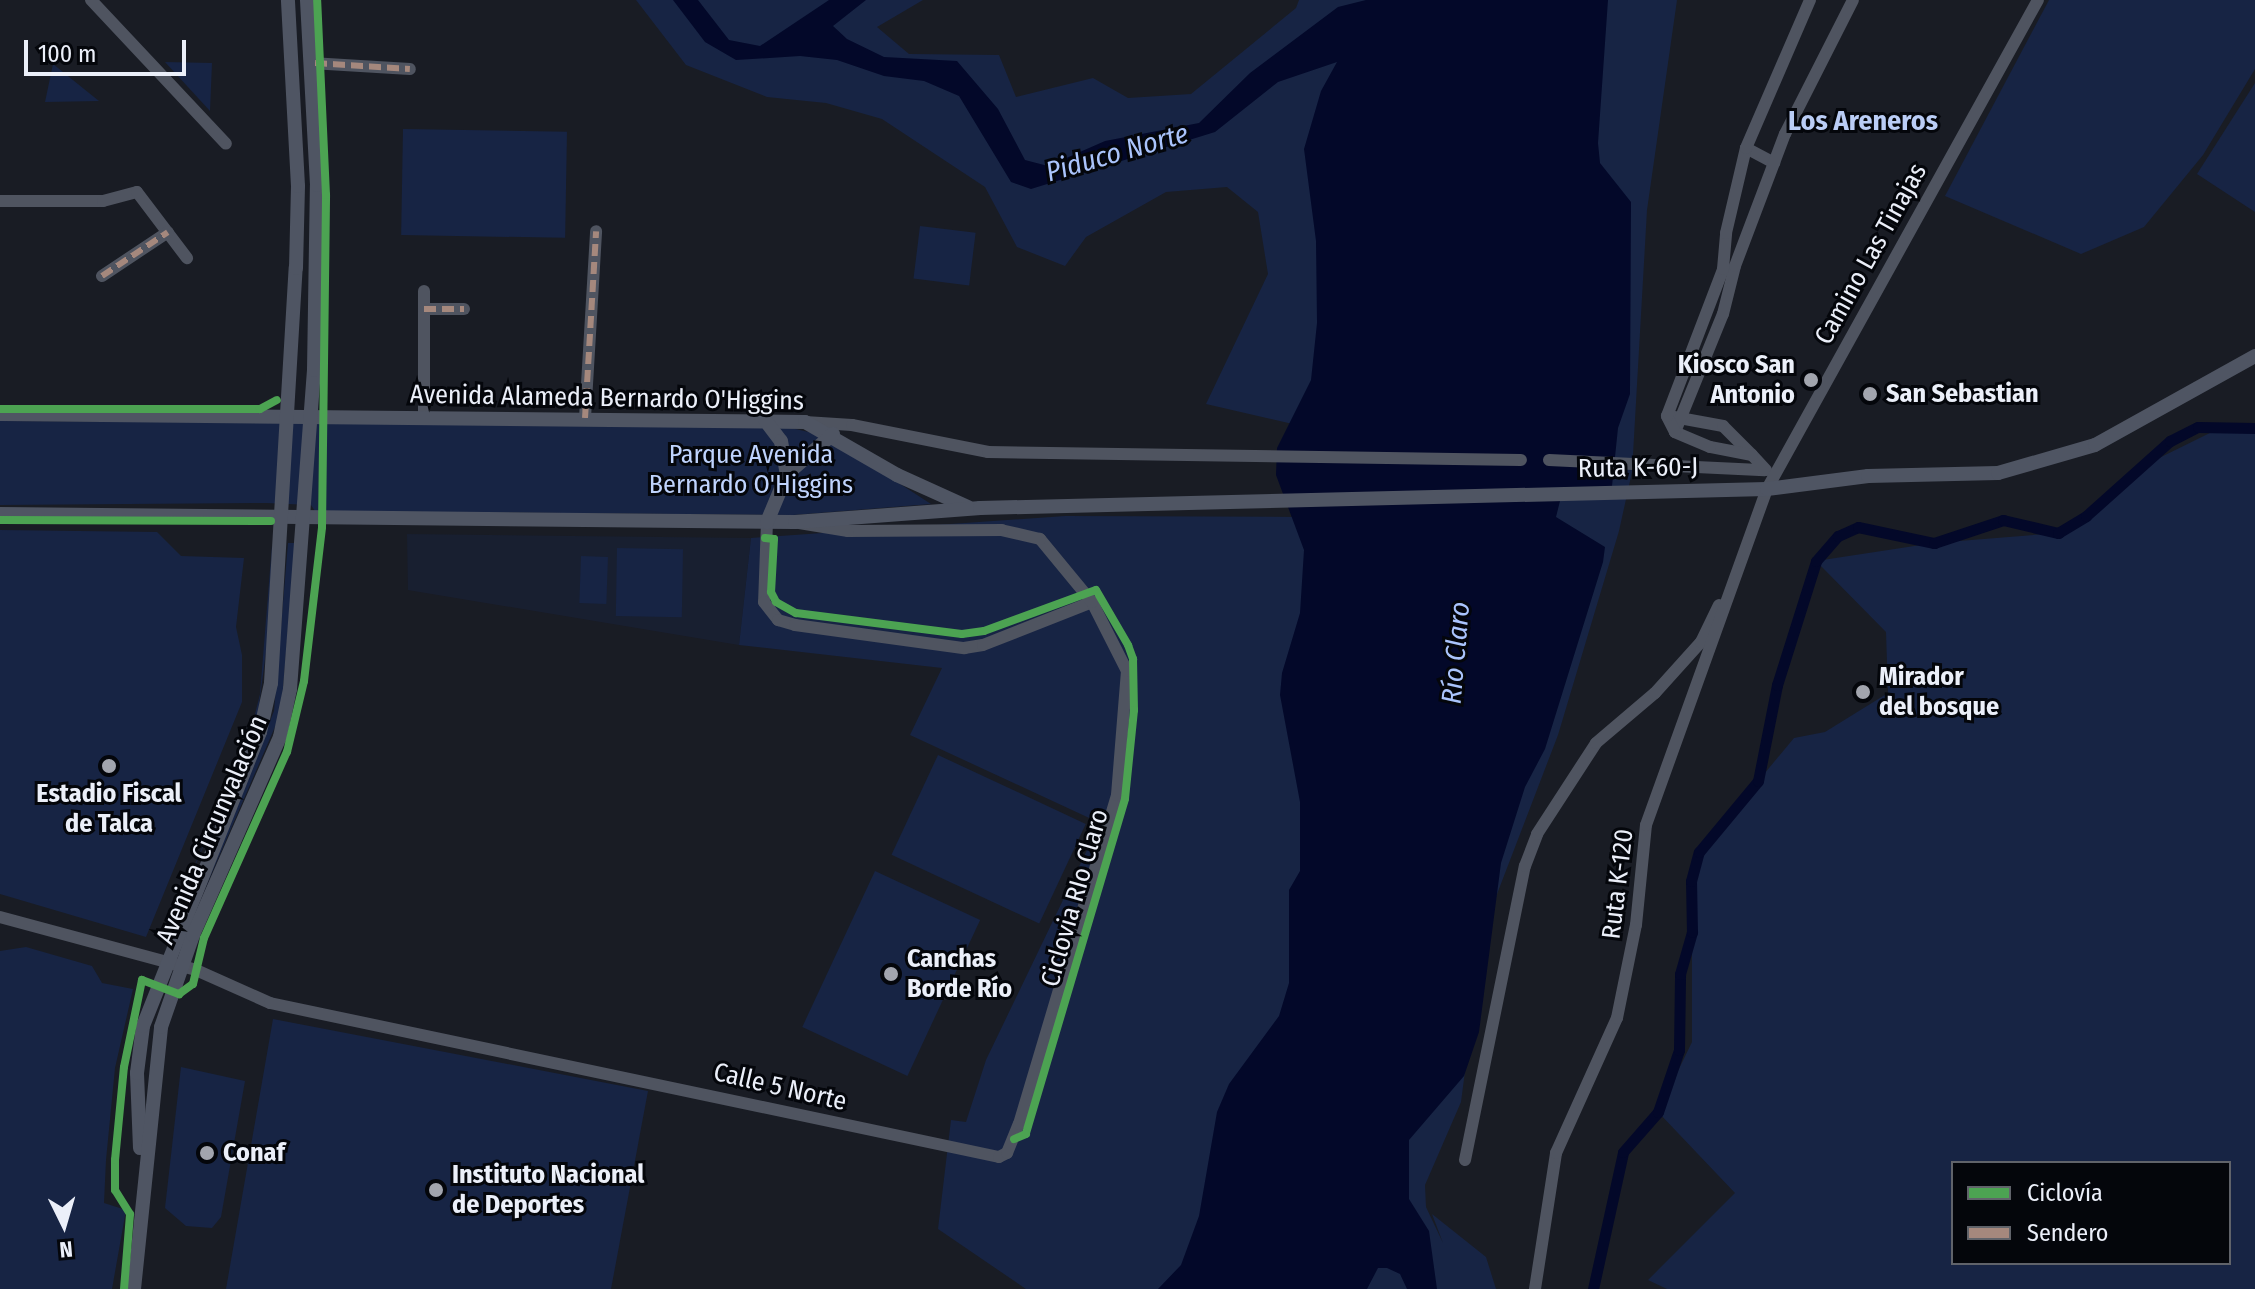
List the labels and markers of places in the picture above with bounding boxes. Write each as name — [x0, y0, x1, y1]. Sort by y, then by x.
place label: Kiosco San Antonio — [1678, 349, 1795, 410]
marker: Kiosco San Antonio — [1802, 371, 1820, 389]
place label: San Sebastian — [1886, 378, 2039, 410]
marker: San Sebastian — [1861, 385, 1879, 403]
place label: Mirador del bosque — [1879, 661, 1999, 722]
marker: Mirador del bosque — [1854, 683, 1872, 701]
marker: Estadio Fiscal de Talca — [100, 757, 118, 775]
place label: Estadio Fiscal de Talca — [36, 778, 182, 840]
place label: Canchas Borde Río — [907, 943, 1012, 1004]
marker: Canchas Borde Río — [882, 965, 900, 983]
place label: Conaf — [223, 1137, 285, 1169]
marker: Conaf — [198, 1144, 216, 1162]
place label: Instituto Nacional de Deportes — [452, 1159, 644, 1220]
marker: Instituto Nacional de Deportes — [427, 1181, 445, 1199]

